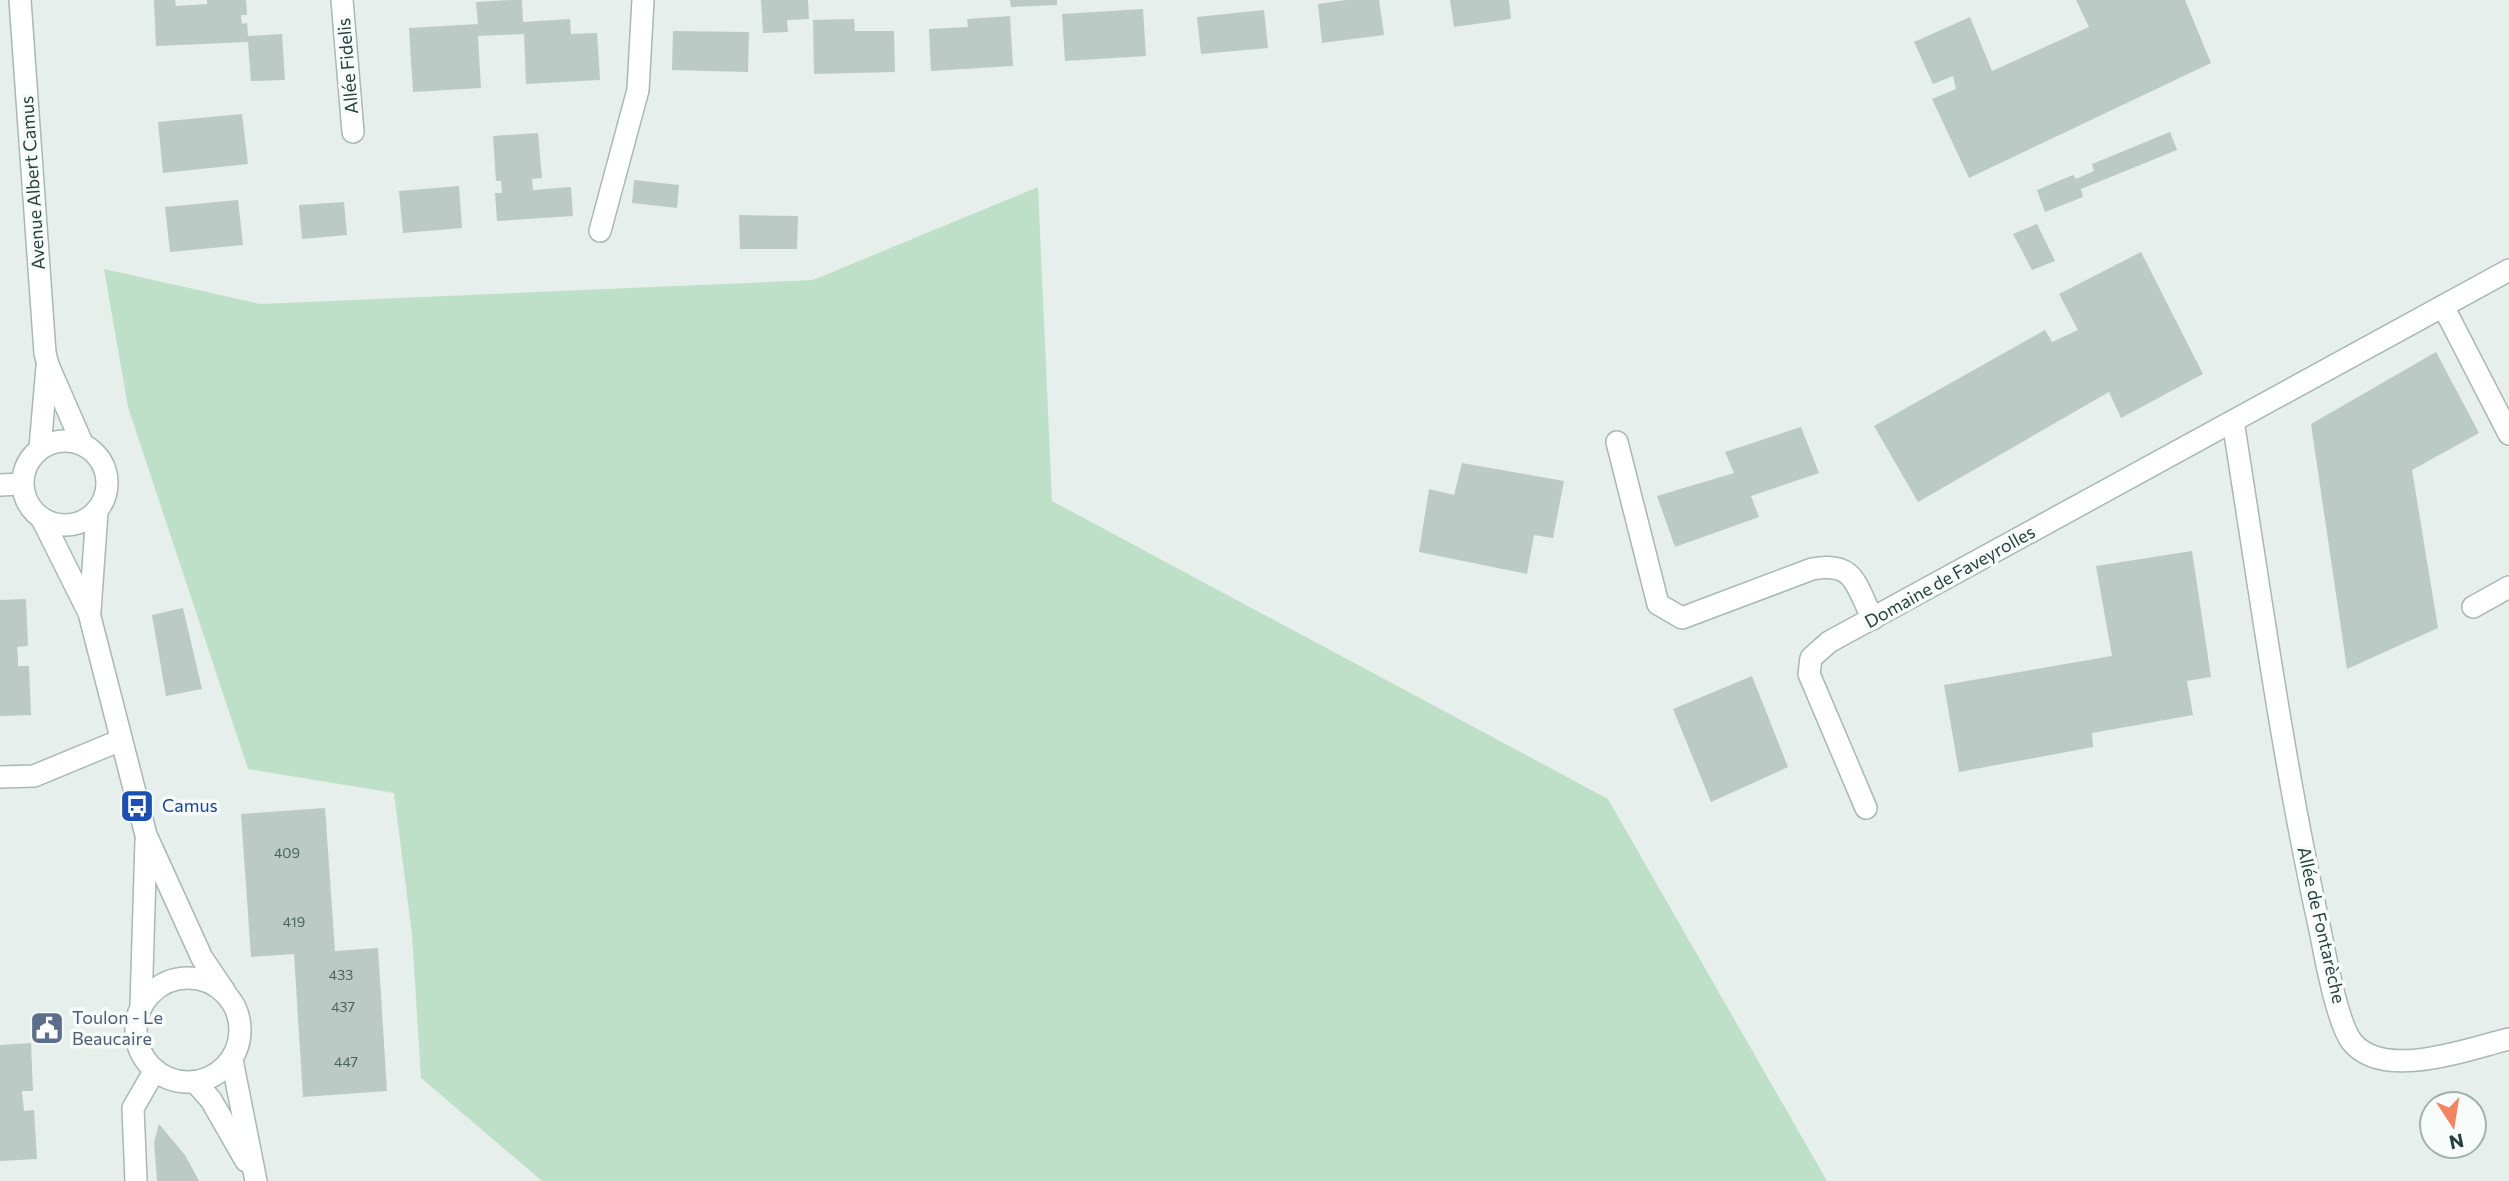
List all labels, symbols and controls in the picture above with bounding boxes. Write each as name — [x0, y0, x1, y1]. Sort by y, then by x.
street label: Allée Fidelis — [332, 17, 362, 115]
street label: Avenue Albert Camus — [15, 95, 49, 271]
street label: Domaine de Faveyrolles — [1860, 520, 2039, 632]
bus stop icon: Camus — [118, 787, 156, 825]
place label: Camus — [162, 794, 218, 816]
house number: 409 — [274, 844, 300, 861]
street label: Allée de Fontarèche — [2293, 844, 2351, 1005]
house number: 419 — [283, 913, 305, 930]
house number: 433 — [329, 966, 353, 983]
house number: 437 — [331, 998, 355, 1015]
place label: Toulon - Le Beaucaire — [72, 1006, 163, 1049]
public building icon: Toulon - Le Beaucaire — [28, 1009, 66, 1047]
house number: 447 — [334, 1053, 358, 1070]
north arrow — [2418, 1090, 2488, 1160]
text: N — [2447, 1129, 2466, 1155]

